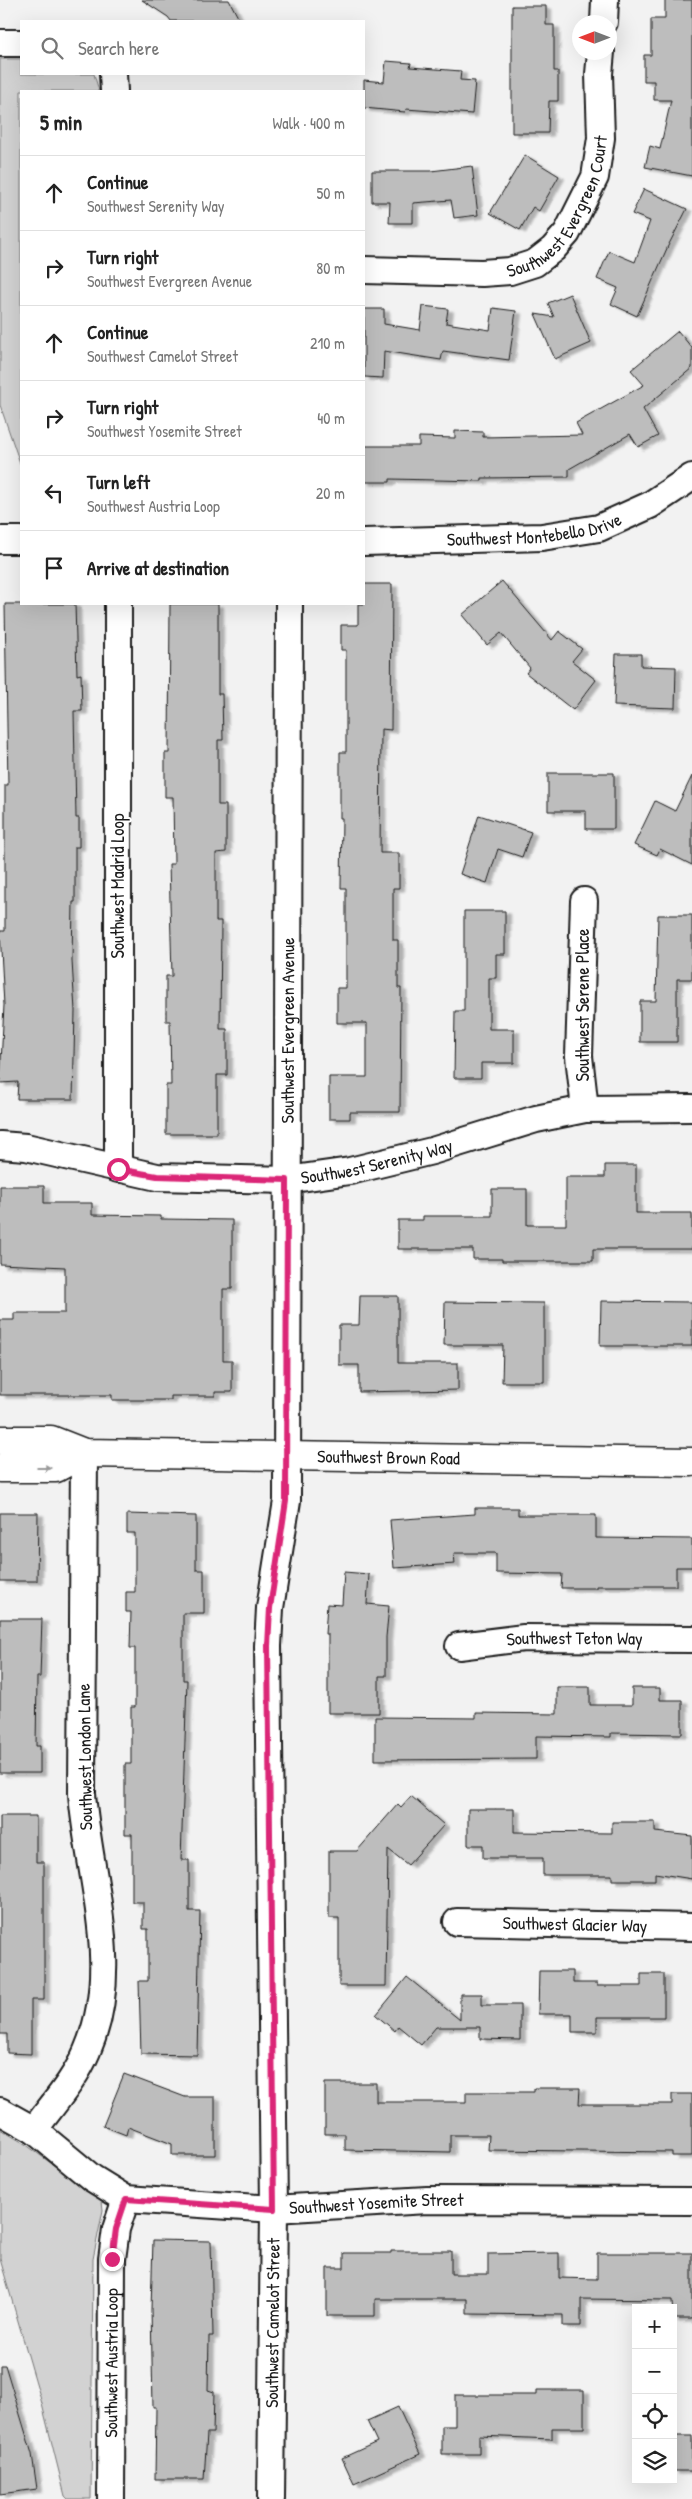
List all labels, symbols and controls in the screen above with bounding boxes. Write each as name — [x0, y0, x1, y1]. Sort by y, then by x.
north arrow — [572, 15, 617, 60]
search box — [20, 20, 365, 75]
icon: search — [38, 34, 66, 62]
text: Search here — [78, 35, 159, 61]
text: 5 min — [40, 108, 82, 137]
text: Walk · 400 m — [273, 112, 345, 134]
street label: Southwest Evergreen Court — [503, 133, 613, 283]
text: Continue — [87, 169, 148, 195]
icon: ahead — [40, 179, 68, 207]
text: 50 m — [317, 182, 345, 204]
text: Southwest Serenity Way — [87, 195, 224, 217]
text: Turn right — [87, 244, 158, 270]
icon: right — [40, 254, 68, 282]
text: 80 m — [316, 257, 345, 279]
text: Southwest Evergreen Avenue — [87, 270, 252, 292]
text: Continue — [87, 319, 148, 345]
icon: ahead — [40, 329, 68, 357]
text: 210 m — [310, 332, 345, 354]
text: Southwest Camelot Street — [87, 345, 238, 367]
text: Turn right — [87, 394, 158, 420]
icon: right — [40, 404, 68, 432]
text: 40 m — [317, 407, 345, 429]
text: Southwest Yosemite Street — [87, 420, 242, 442]
text: Turn left — [87, 469, 150, 495]
icon: left — [40, 479, 68, 507]
text: 20 m — [316, 482, 345, 504]
text: Southwest Austria Loop — [87, 495, 220, 517]
street label: Southwest Montebello Drive — [446, 507, 625, 552]
icon: arrive — [40, 554, 68, 582]
text: Arrive at destination — [87, 555, 229, 581]
street label: Southwest Madrid Loop — [105, 813, 130, 959]
street label: Southwest Serene Place — [570, 929, 595, 1081]
street label: Southwest Evergreen Avenue — [275, 937, 300, 1123]
street label: Southwest Serenity Way — [299, 1132, 456, 1190]
route start — [107, 1158, 130, 1181]
street label: Southwest Brown Road — [317, 1443, 460, 1471]
one-way arrow — [36, 1464, 52, 1472]
street label: Southwest Teton Way — [505, 1625, 643, 1652]
street label: Southwest London Lane — [71, 1683, 98, 1831]
street label: Southwest Glacier Way — [502, 1910, 648, 1938]
street label: Southwest Yosemite Street — [288, 2187, 464, 2220]
street label: Southwest Camelot Street — [259, 2237, 286, 2408]
route end — [101, 2248, 124, 2271]
street label: Southwest Austria Loop — [98, 2288, 124, 2438]
map controls — [632, 2304, 677, 2484]
button: + — [632, 2304, 677, 2349]
button: − — [632, 2349, 677, 2394]
button: locate — [632, 2394, 677, 2439]
button: layers — [632, 2439, 677, 2484]

